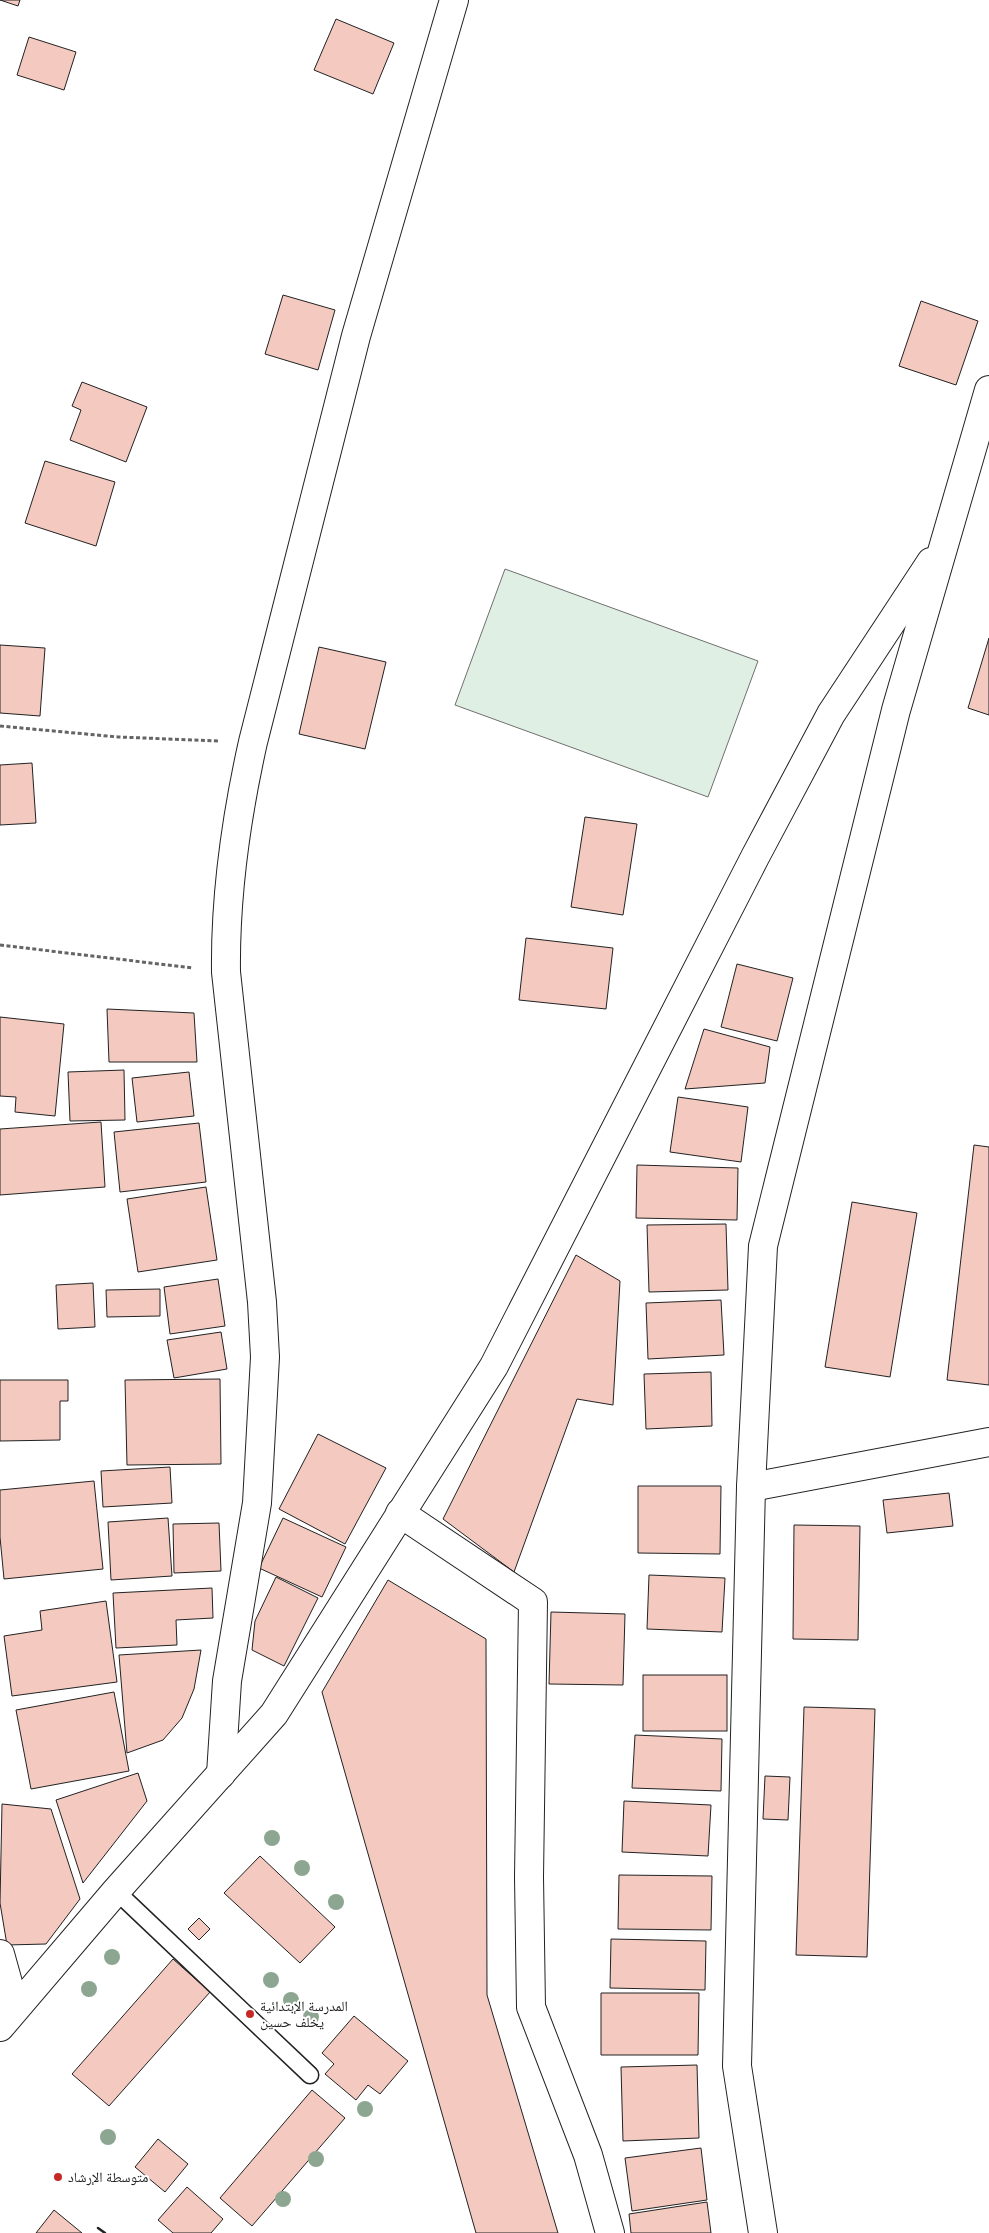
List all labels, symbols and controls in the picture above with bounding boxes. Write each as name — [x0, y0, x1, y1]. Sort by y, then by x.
place label: المدرسة الإبتدائية يخلف حسين — [260, 1997, 348, 2031]
marker: المدرسة الإبتدائية يخلف حسين — [244, 2008, 256, 2020]
place label: متوسطة الإرشاد — [68, 2168, 148, 2186]
marker: متوسطة الإرشاد — [52, 2171, 64, 2183]

